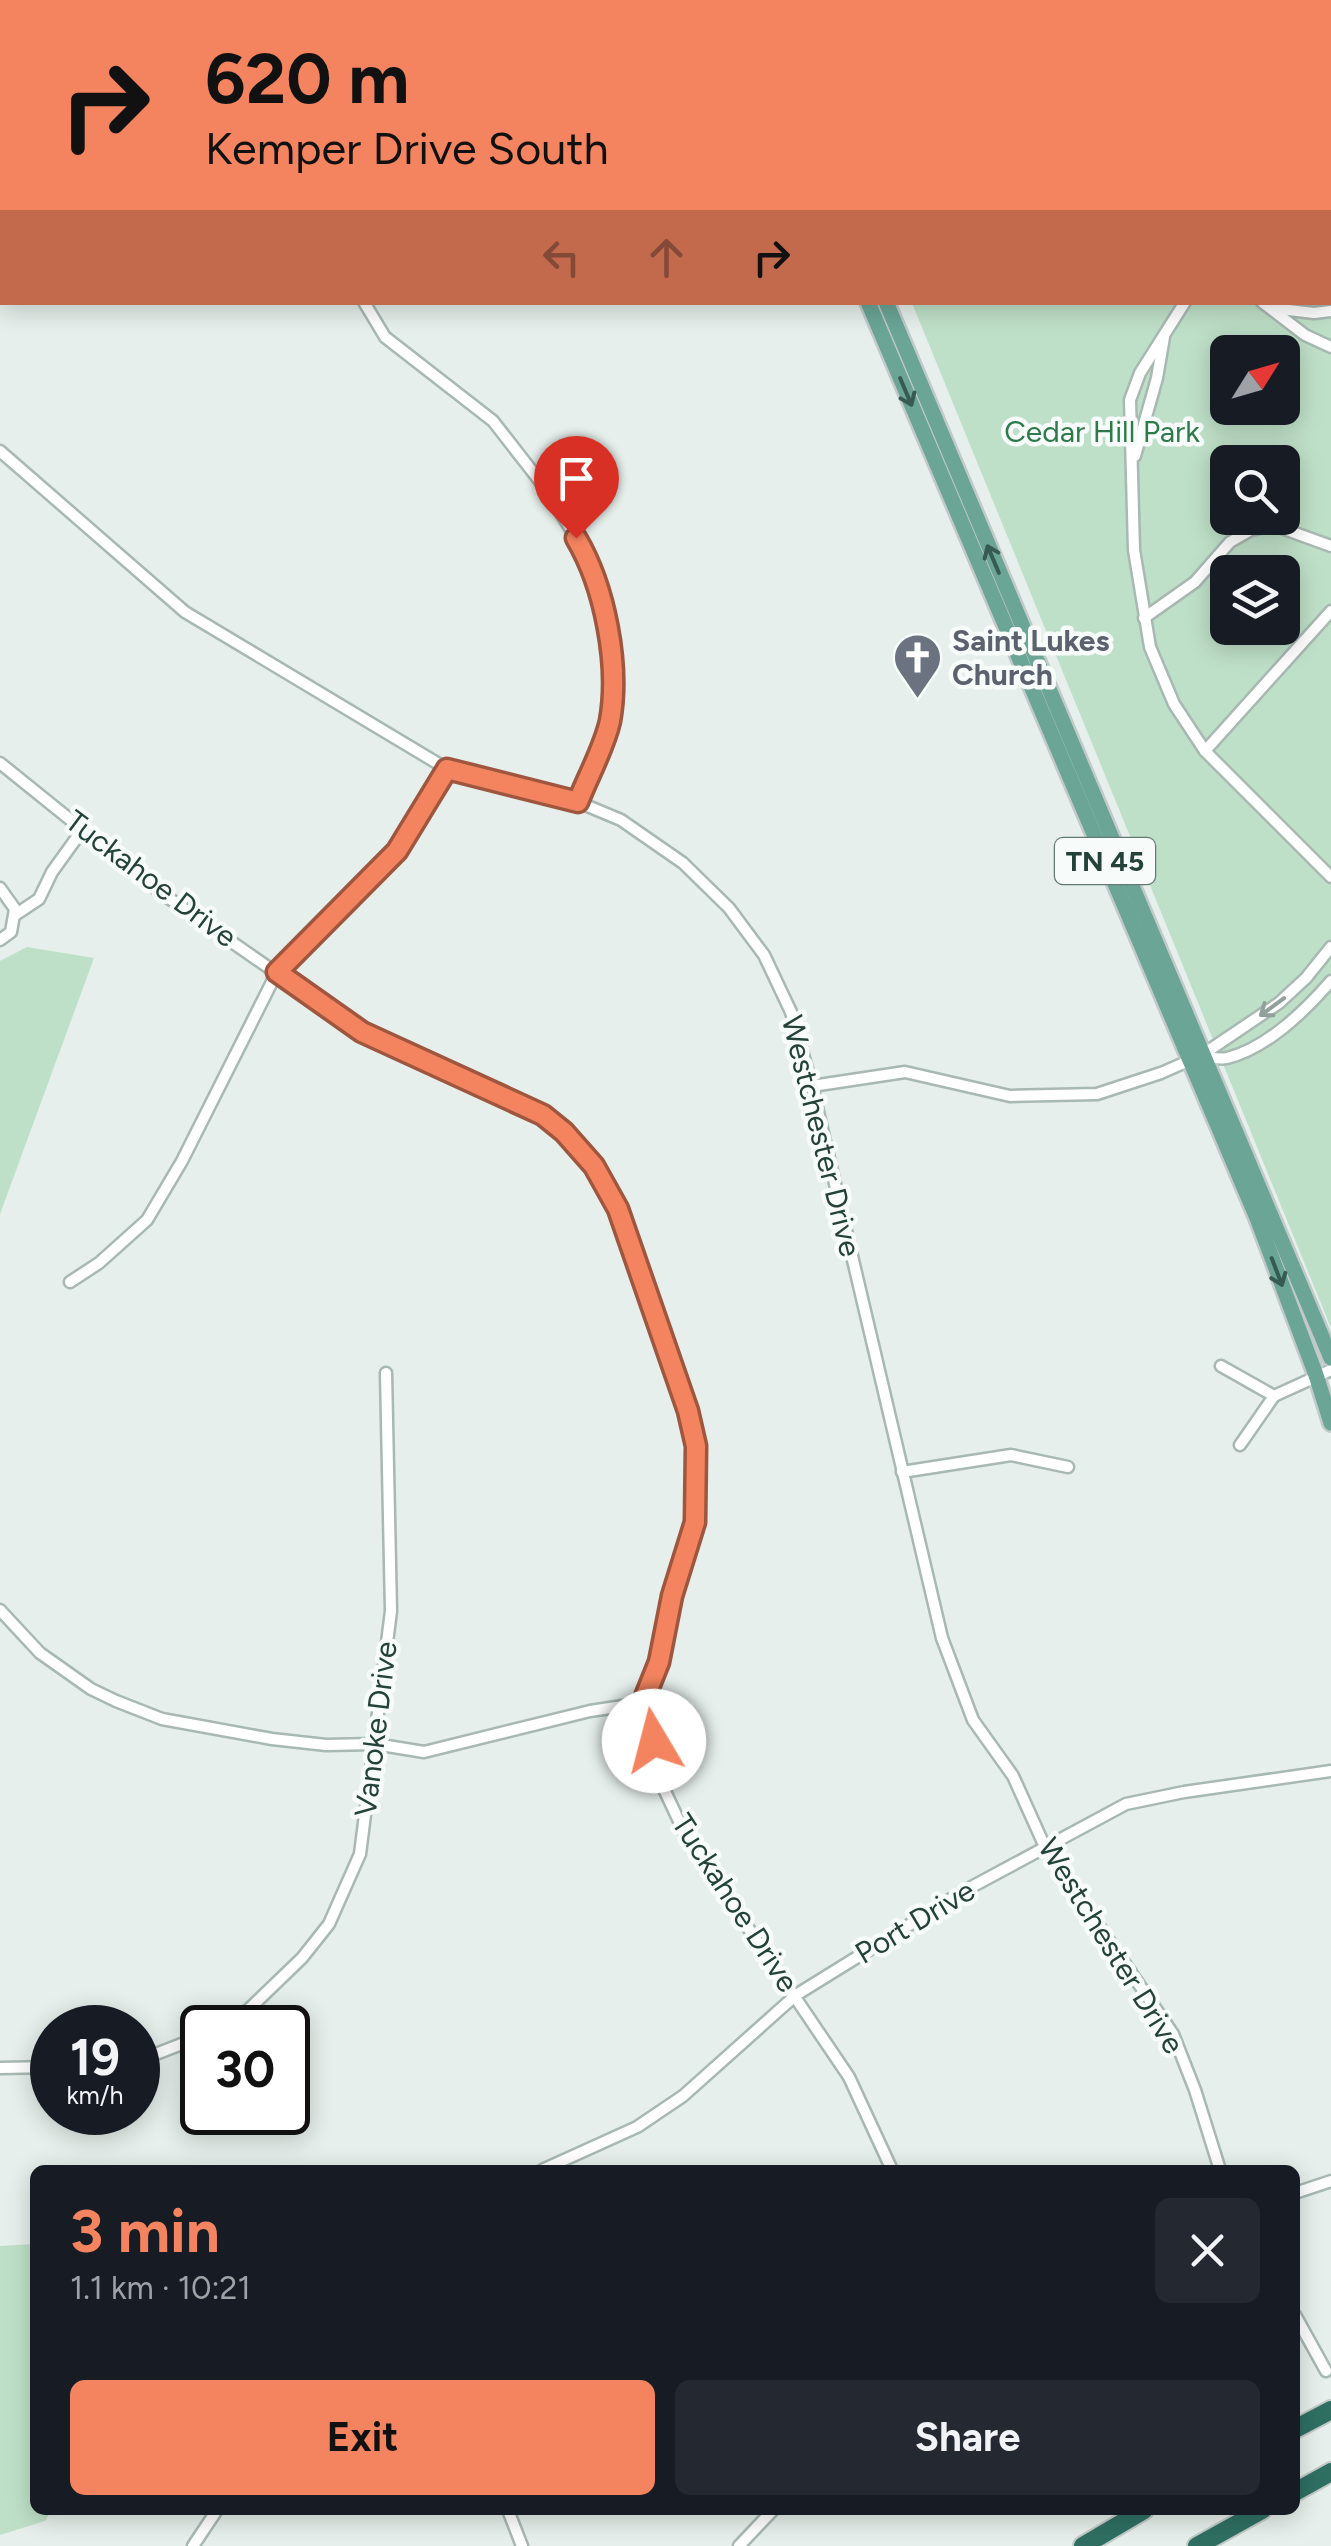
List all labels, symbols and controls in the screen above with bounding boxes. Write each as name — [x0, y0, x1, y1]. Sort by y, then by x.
text: 620 m — [205, 36, 409, 121]
icon: right — [40, 40, 170, 170]
text: Kemper Drive South — [205, 121, 609, 175]
icon: left — [534, 230, 589, 285]
icon: ahead — [639, 230, 694, 285]
icon: right — [744, 230, 799, 285]
north arrow — [1210, 335, 1300, 425]
map controls — [1210, 335, 1300, 645]
one-way arrow — [899, 376, 917, 407]
park label: Cedar Hill Park — [1004, 413, 1200, 450]
pin — [534, 436, 619, 539]
button: search — [1210, 445, 1300, 535]
icon: arrive — [549, 451, 604, 506]
one-way arrow — [983, 544, 1001, 575]
button: layers — [1210, 555, 1300, 645]
place label: Saint Lukes Church — [952, 622, 1109, 693]
church icon: Saint Lukes Church — [891, 632, 943, 700]
street label: Tuckahoe Drive — [58, 802, 244, 955]
road number: TN 45 — [1055, 838, 1155, 884]
one-way arrow — [1259, 997, 1286, 1018]
street label: Westchester Drive — [774, 1012, 869, 1260]
one-way arrow — [1269, 1256, 1287, 1287]
street label: Vanoke Drive — [346, 1639, 405, 1819]
position arrow — [602, 1689, 706, 1793]
street label: Tuckahoe Drive — [664, 1807, 807, 1999]
street label: Westchester Drive — [1030, 1831, 1193, 2060]
street label: Port Drive — [848, 1872, 981, 1972]
speed limit sign: 30 — [180, 2005, 310, 2135]
text: 19 — [70, 2027, 120, 2088]
text: km/h — [66, 2080, 124, 2110]
text: 3 min — [70, 2195, 220, 2267]
button: close — [1155, 2198, 1260, 2303]
text: 1.1 km · 10:21 — [70, 2269, 251, 2307]
button: Exit — [70, 2380, 655, 2495]
button: Share — [675, 2380, 1260, 2495]

